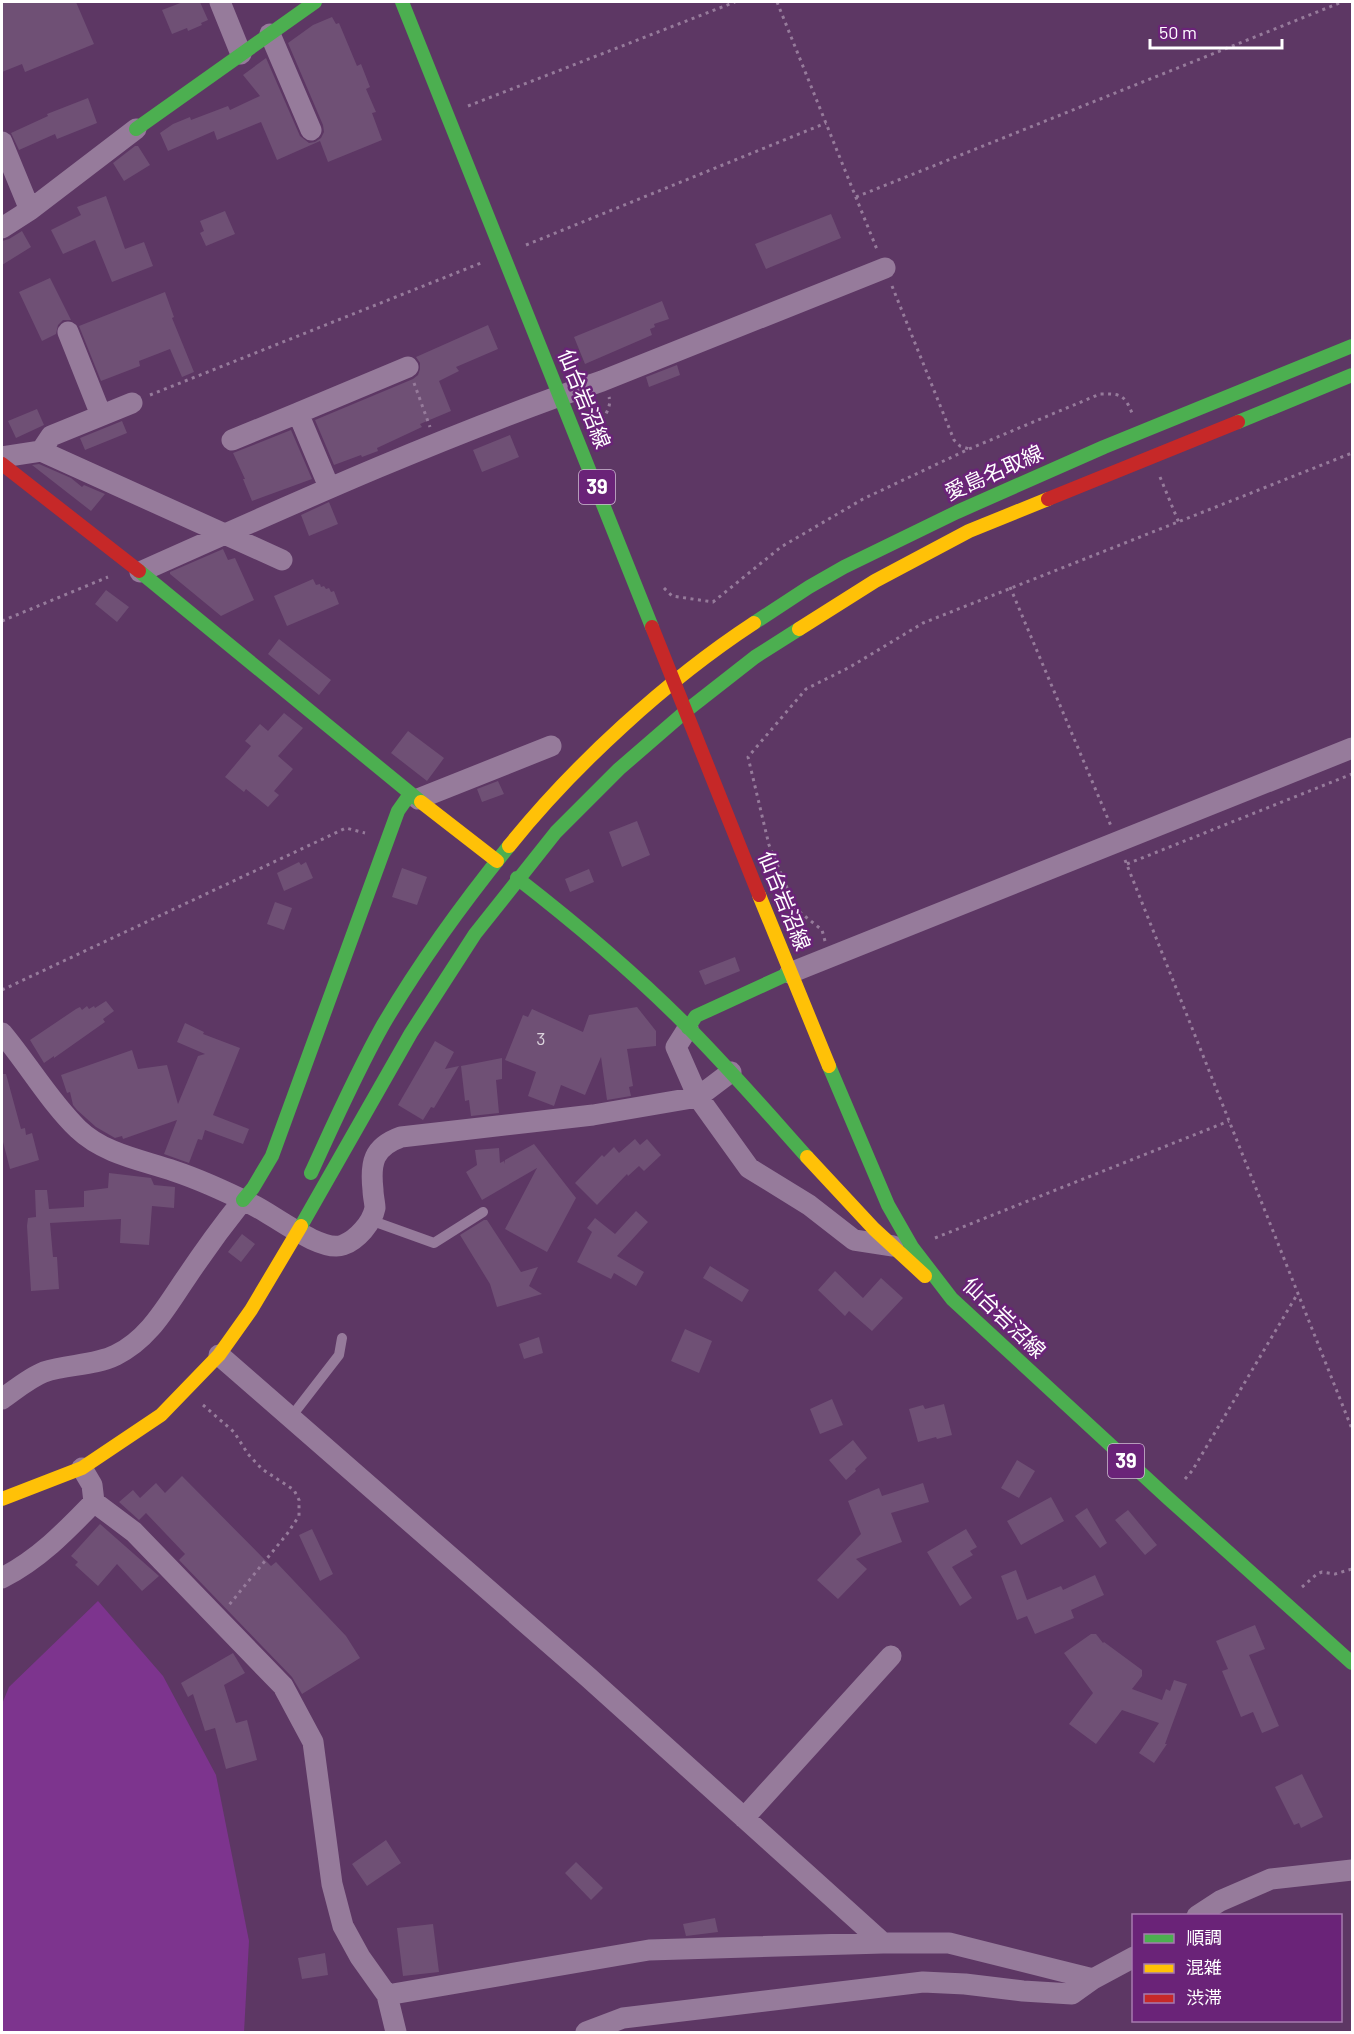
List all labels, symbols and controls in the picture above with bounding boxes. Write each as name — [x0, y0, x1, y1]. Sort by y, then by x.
scale bar — [1150, 12, 1282, 50]
text: 50 m — [1159, 21, 1197, 43]
street label: 仙台岩沼線 — [554, 345, 617, 452]
street label: 愛島名取線 — [940, 439, 1046, 504]
road number: 39 — [579, 470, 615, 504]
street label: 仙台岩沼線 — [754, 847, 817, 954]
house number: 3 — [536, 1027, 546, 1049]
street label: 仙台岩沼線 — [959, 1271, 1051, 1362]
road number: 39 — [1108, 1444, 1144, 1478]
legend — [1132, 1914, 1342, 2022]
text: 順調 — [1186, 1926, 1222, 1948]
text: 混雑 — [1186, 1956, 1222, 1978]
text: 渋滞 — [1186, 1986, 1222, 2008]

